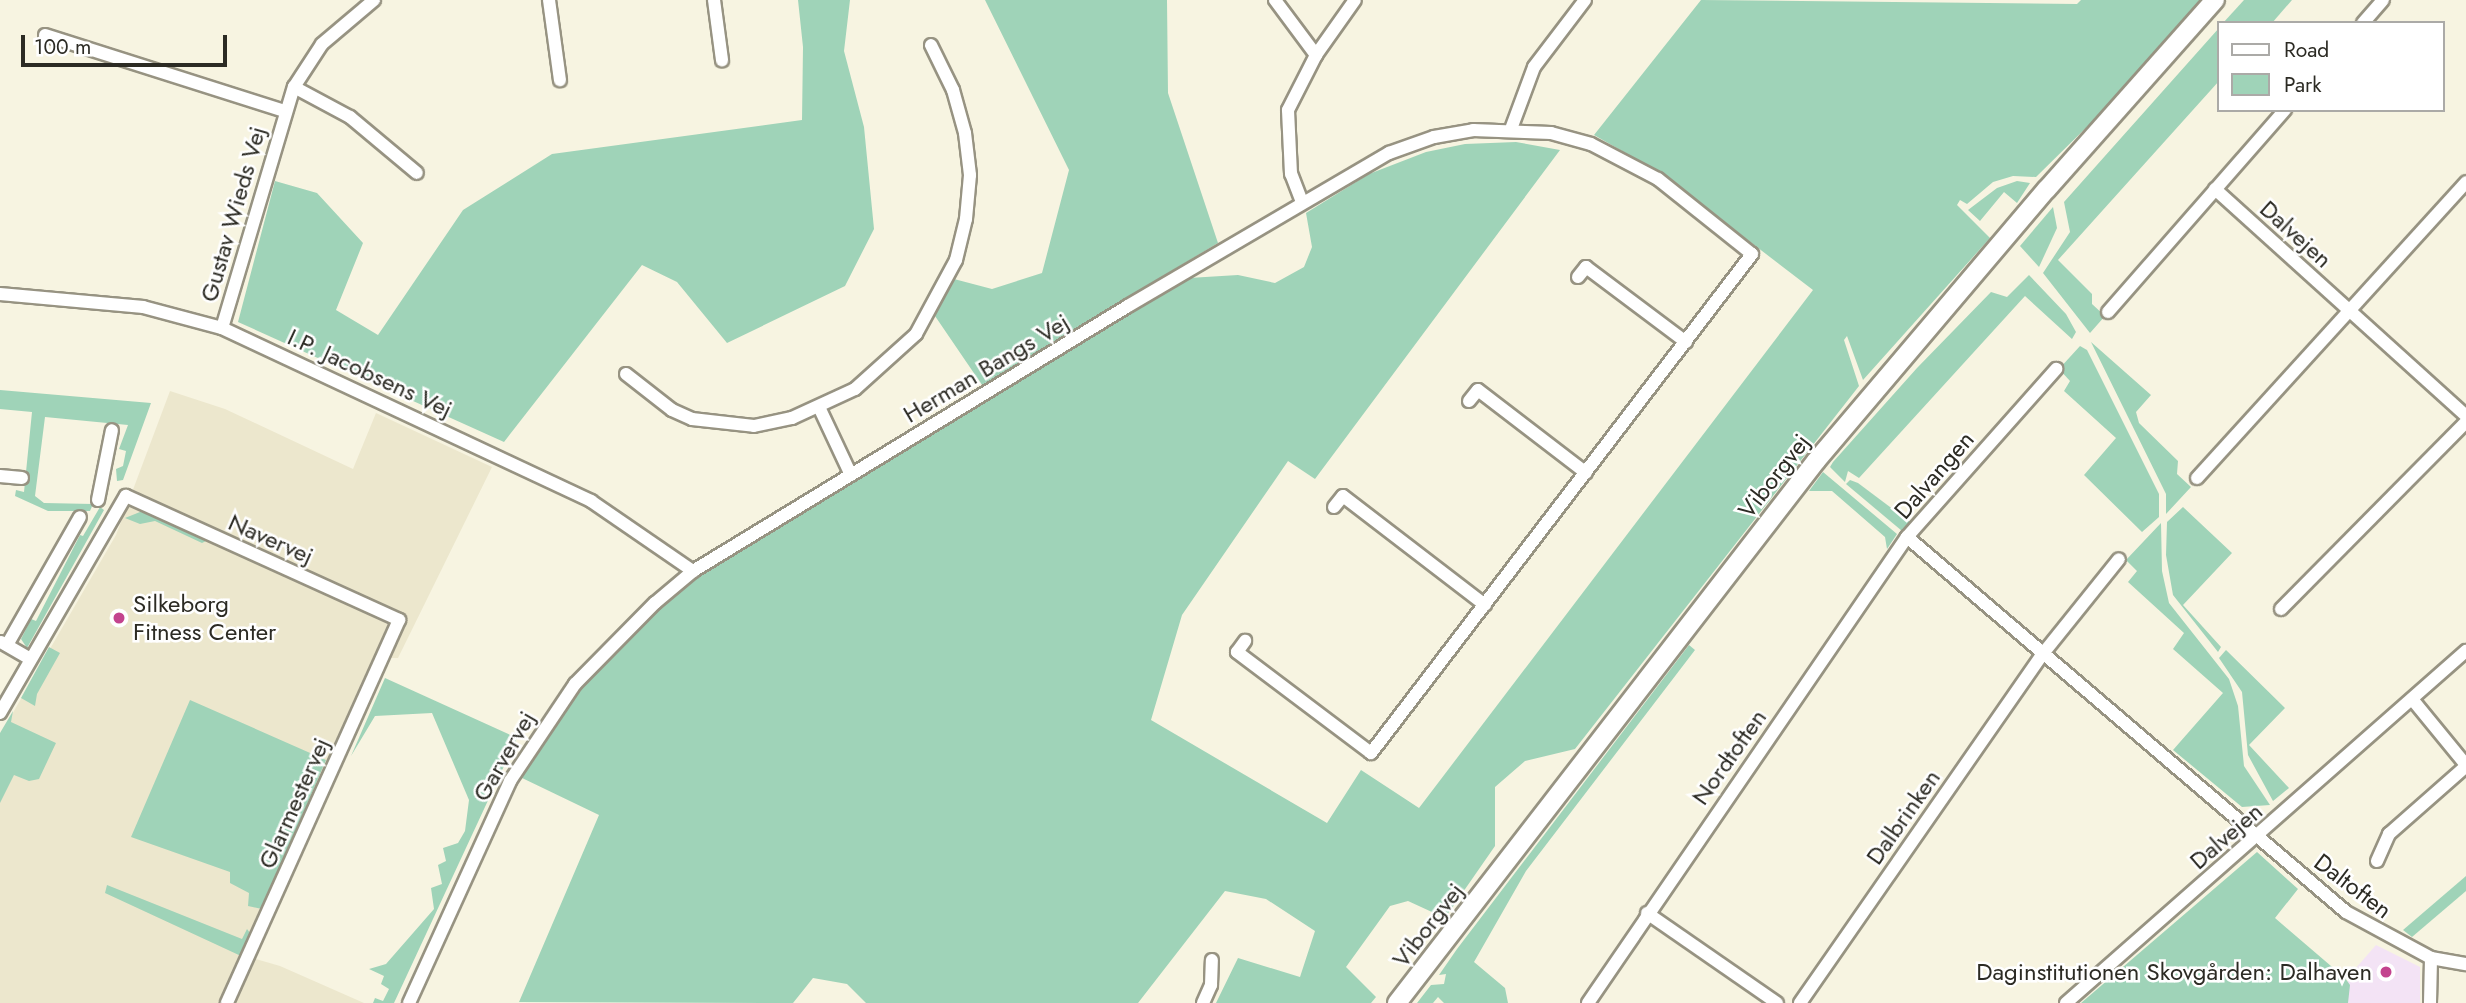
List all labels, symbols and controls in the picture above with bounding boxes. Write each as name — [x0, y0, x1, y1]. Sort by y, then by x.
scale bar — [24, 21, 231, 65]
legend — [2218, 21, 2445, 112]
text: 100 m — [34, 32, 91, 62]
text: Road — [2284, 35, 2329, 65]
text: Park — [2284, 70, 2321, 100]
street label: Gustav Wieds Vej — [194, 123, 272, 305]
street label: Dalvejen — [2254, 194, 2338, 274]
street label: Herman Bangs Vej — [898, 307, 1074, 429]
street label: I.P. Jacobsens Vej — [283, 322, 457, 424]
street label: Dalvangen — [1888, 425, 1980, 525]
street label: Viborgvej — [1732, 428, 1816, 524]
street label: Navervej — [224, 508, 318, 570]
place label: Silkeborg Fitness Center — [133, 590, 276, 646]
marker: Silkeborg Fitness Center — [111, 610, 127, 626]
street label: Nordtoften — [1686, 704, 1772, 810]
street label: Garvervej — [467, 706, 541, 806]
street label: Glarmestervej — [252, 733, 336, 873]
street label: Dalbrinken — [1860, 764, 1946, 870]
street label: Dalvejen — [2184, 797, 2268, 875]
street label: Daltoften — [2308, 847, 2398, 925]
street label: Viborgvej — [1386, 877, 1470, 973]
place label: Daginstitutionen Skovgården: Dalhaven — [1976, 958, 2372, 986]
marker: Daginstitutionen Skovgården: Dalhaven — [2378, 964, 2394, 980]

